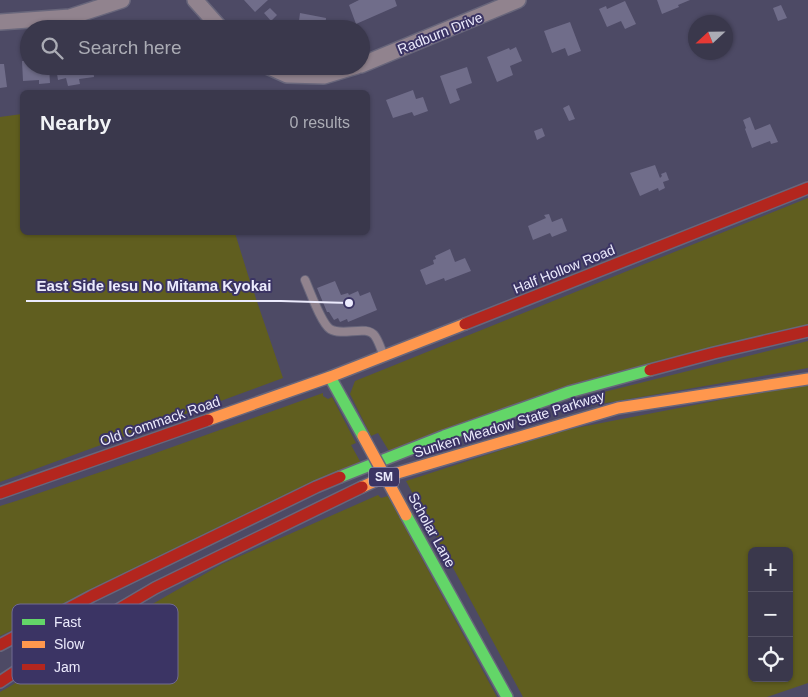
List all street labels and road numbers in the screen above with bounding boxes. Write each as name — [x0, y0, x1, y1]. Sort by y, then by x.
street label: Radburn Drive — [395, 9, 485, 57]
street label: Half Hollow Road — [511, 241, 617, 297]
street label: Sunken Meadow State Parkway — [412, 387, 606, 461]
street label: Old Commack Road — [98, 393, 222, 449]
road number: SM — [369, 468, 399, 487]
street label: Scholar Lane — [405, 490, 459, 570]

